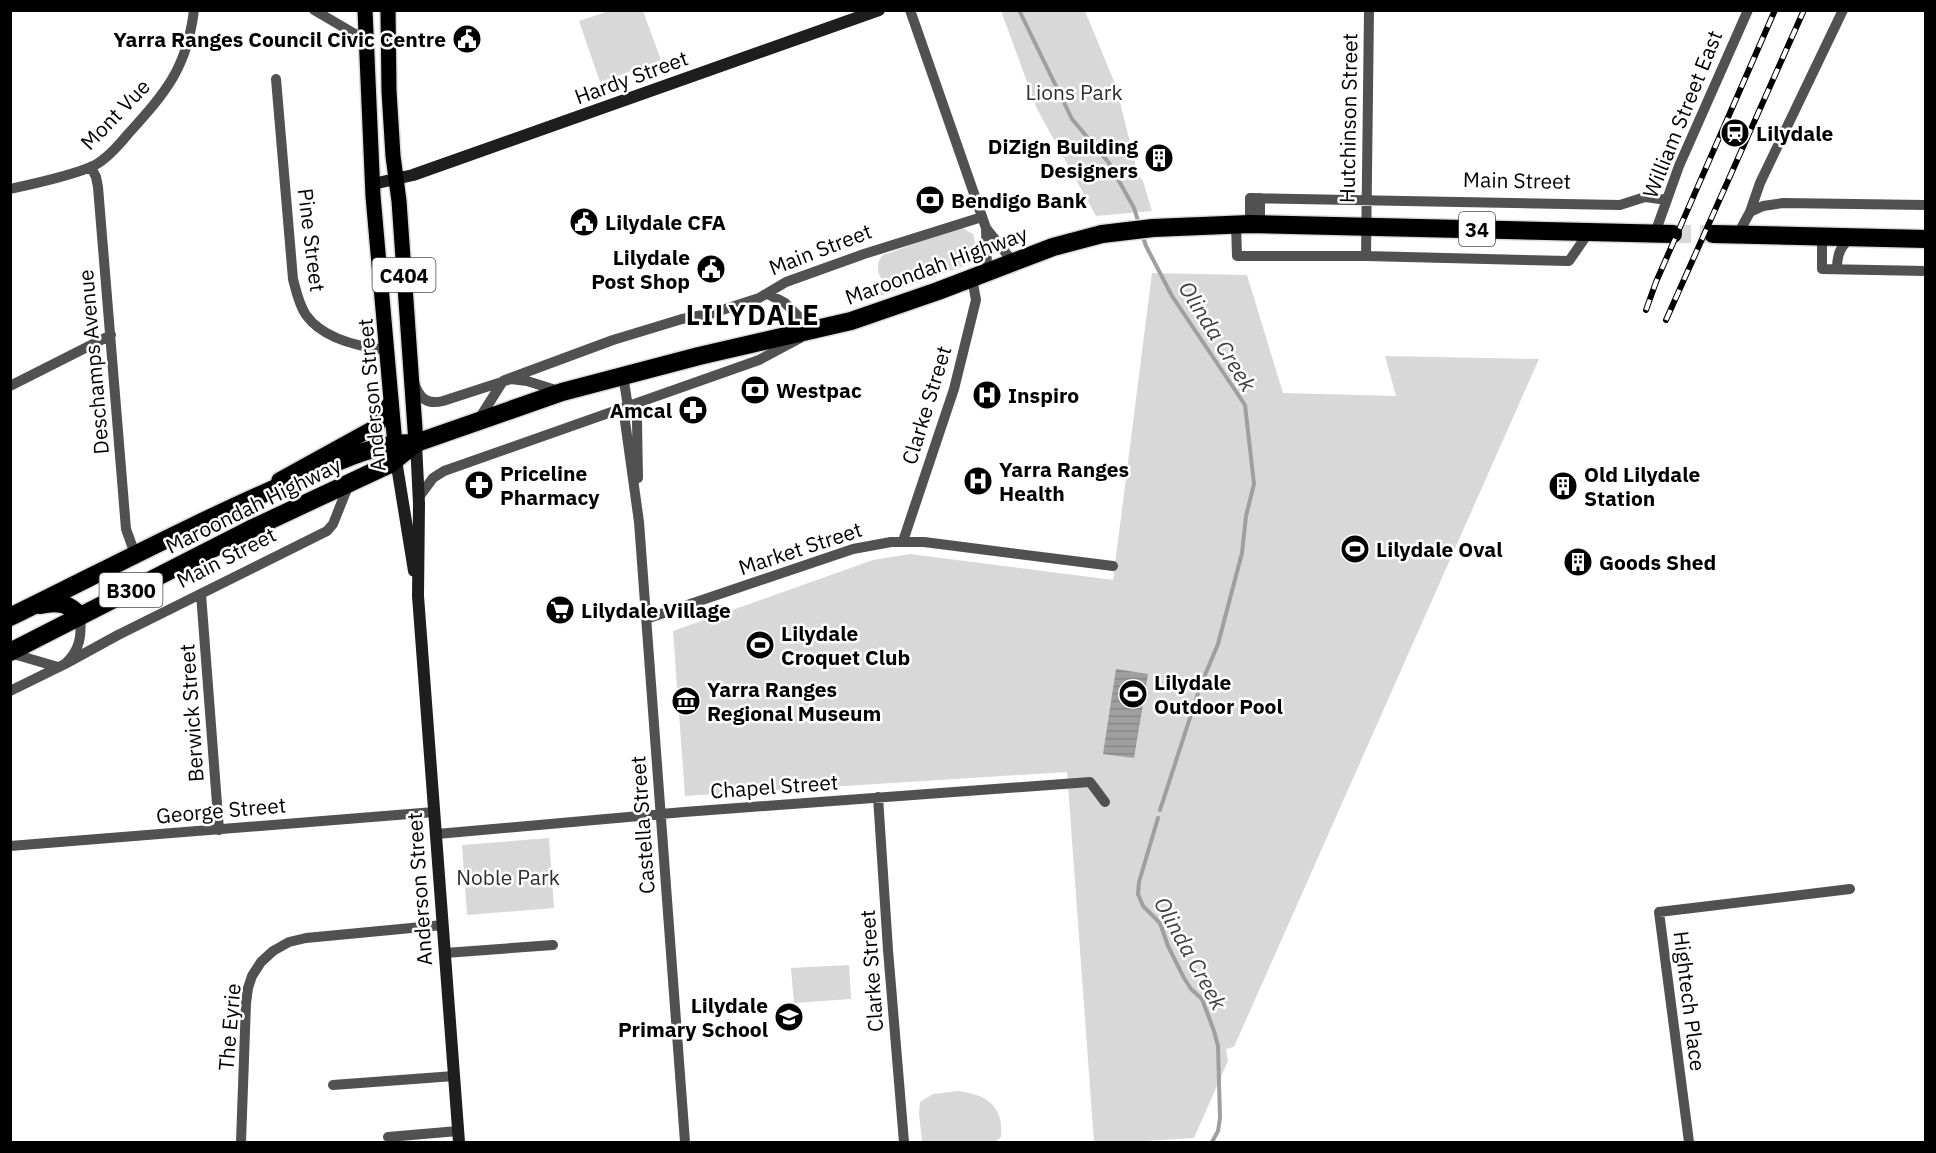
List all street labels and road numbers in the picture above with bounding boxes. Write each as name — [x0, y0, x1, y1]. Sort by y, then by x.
street label: William Street East — [1636, 26, 1728, 202]
street label: Hutchinson Street — [1333, 33, 1363, 203]
street label: Hardy Street — [570, 44, 692, 110]
street label: Mont Vue — [74, 72, 156, 156]
street label: Main Street — [1463, 165, 1571, 195]
street label: Pine Street — [292, 187, 332, 293]
road number: 34 — [1459, 212, 1495, 246]
street label: Main Street — [765, 217, 875, 281]
street label: Maroondah Highway — [841, 219, 1032, 311]
road number: C404 — [372, 258, 436, 292]
street label: Deschamps Avenue — [71, 268, 115, 456]
street label: Anderson Street — [350, 317, 392, 473]
street label: Clarke Street — [895, 342, 957, 468]
street label: Maroondah Highway — [161, 450, 346, 560]
street label: Market Street — [735, 515, 865, 581]
street label: Main Street — [172, 520, 280, 594]
road number: B300 — [100, 573, 162, 607]
street label: Berwick Street — [172, 643, 210, 783]
street label: Castella Street — [623, 755, 661, 895]
street label: Chapel Street — [709, 768, 839, 804]
street label: George Street — [155, 790, 287, 830]
street label: Anderson Street — [400, 812, 438, 966]
street label: Clarke Street — [853, 909, 889, 1033]
street label: Hightech Place — [1668, 929, 1712, 1073]
street label: The Eyrie — [211, 982, 247, 1072]

